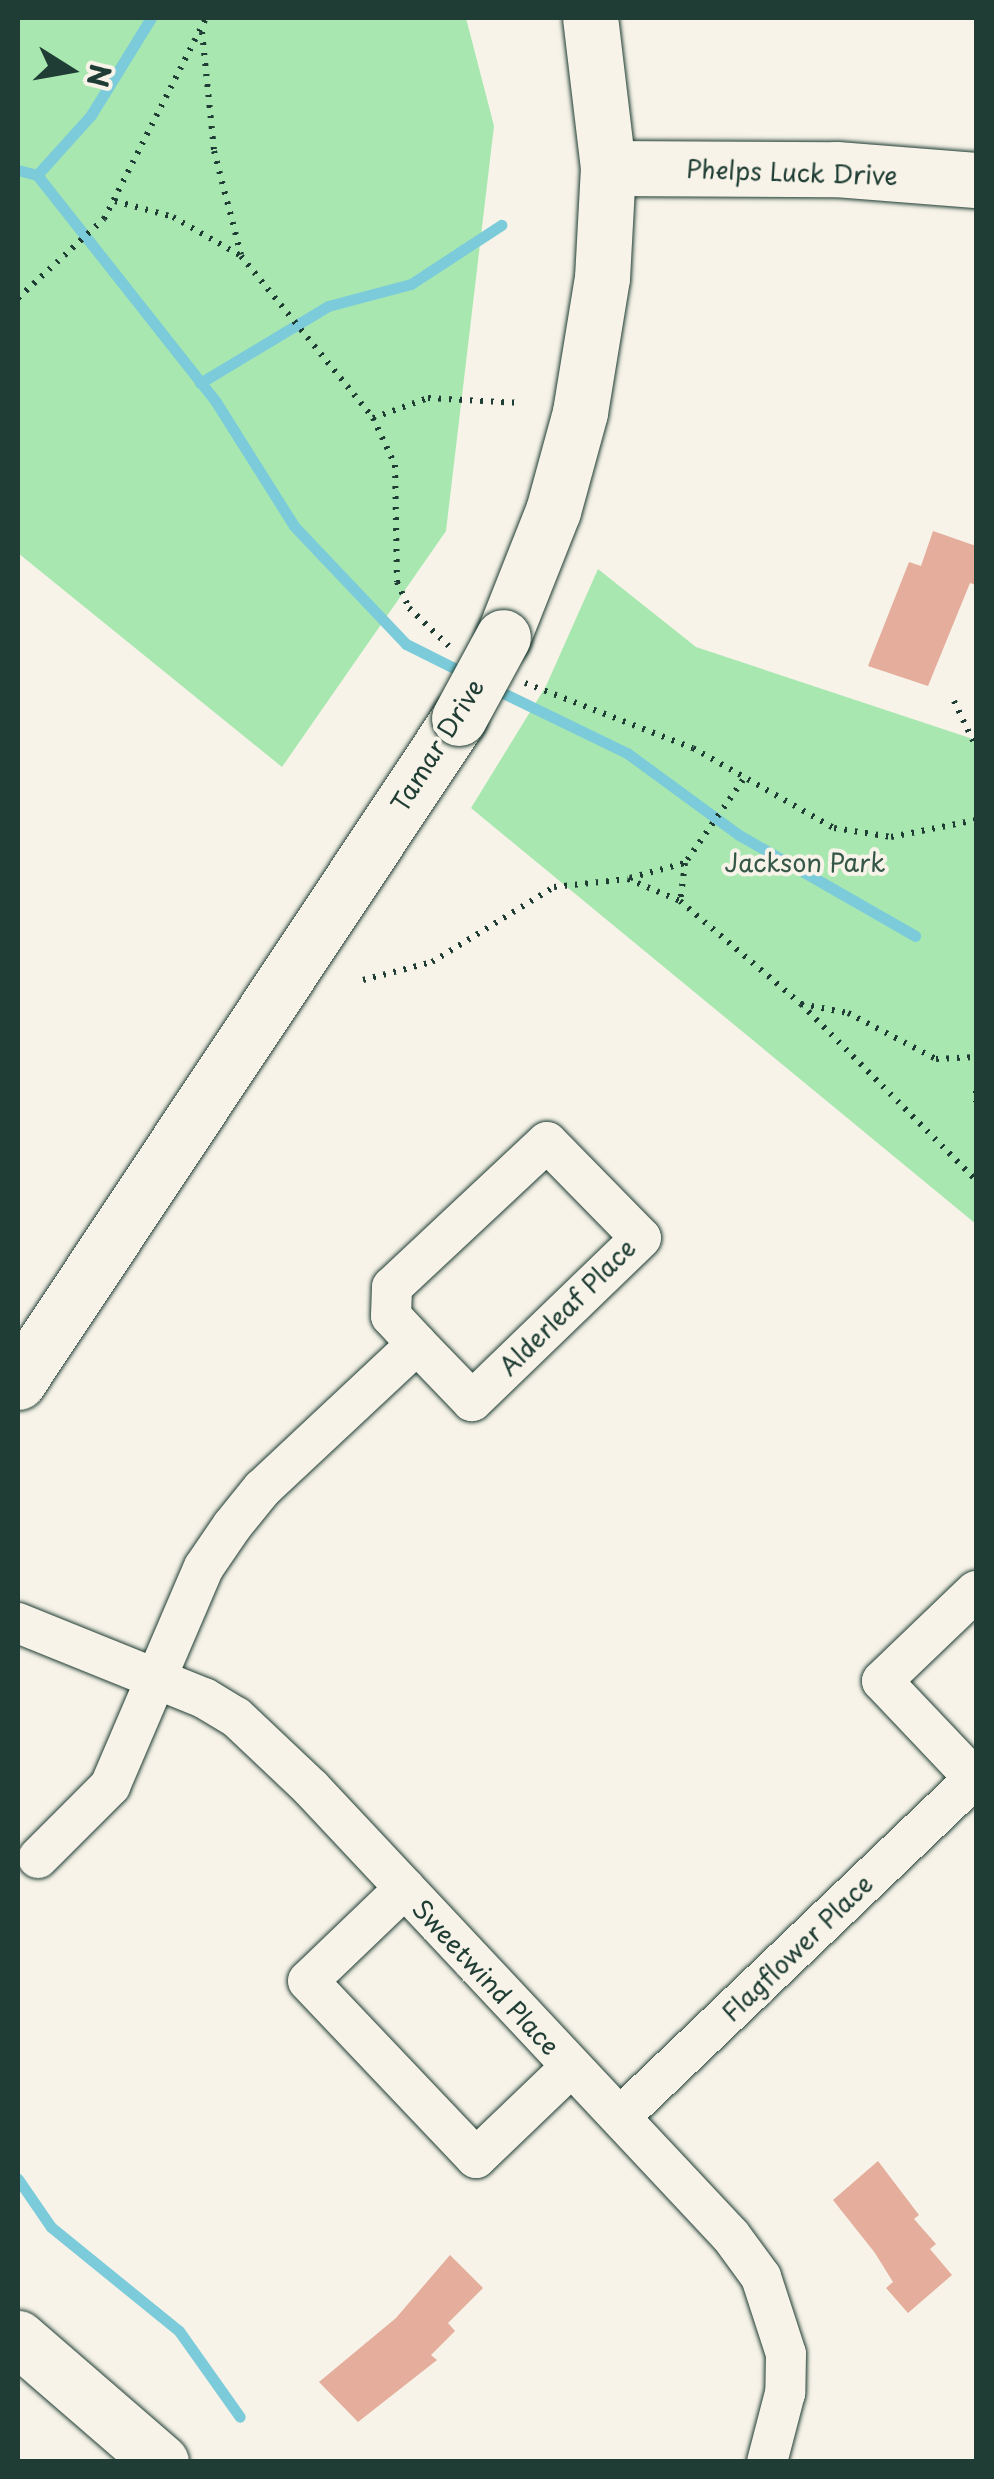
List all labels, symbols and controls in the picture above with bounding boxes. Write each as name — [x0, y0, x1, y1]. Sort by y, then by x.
north arrow — [20, 20, 120, 120]
text: N — [77, 61, 123, 91]
street label: Phelps Luck Drive — [686, 153, 898, 191]
street label: Tamar Drive — [384, 673, 490, 817]
park label: Jackson Park — [725, 847, 885, 877]
street label: Alderleaf Place — [493, 1233, 641, 1381]
street label: Flagflower Place — [715, 1869, 879, 2027]
street label: Sweetwind Place — [406, 1892, 566, 2062]

